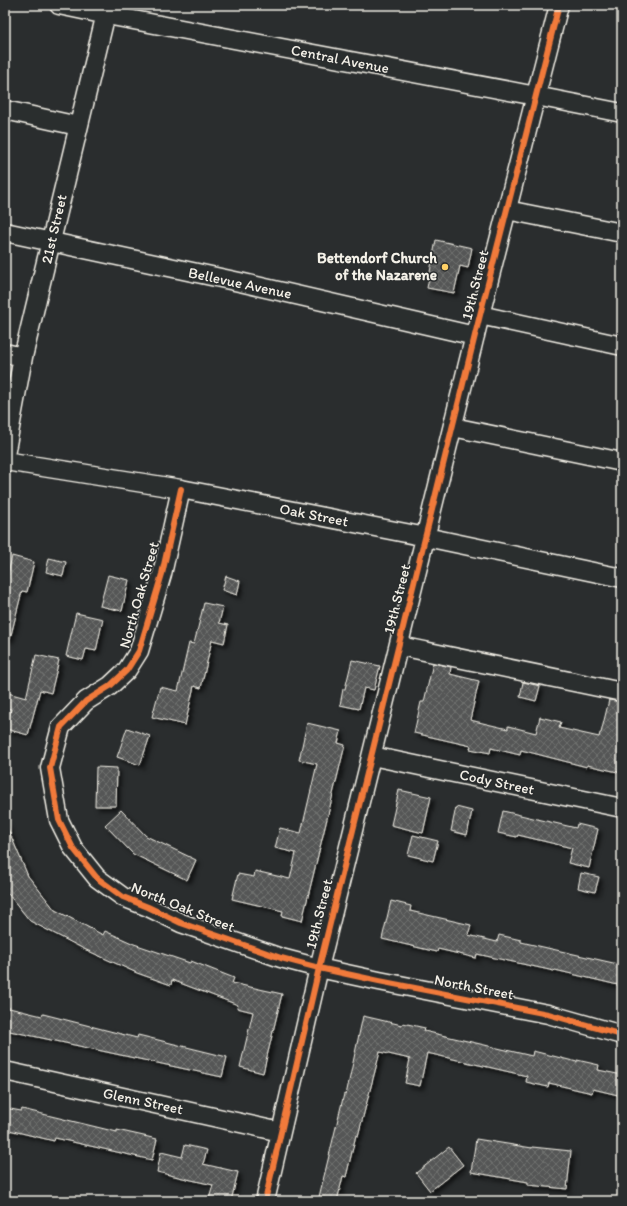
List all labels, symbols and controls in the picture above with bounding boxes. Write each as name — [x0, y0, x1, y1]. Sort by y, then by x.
street label: Central Avenue — [289, 41, 391, 77]
street label: 21st Street — [37, 192, 71, 265]
street label: 19th Street — [458, 248, 492, 322]
place label: Bettendorf Church of the Nazarene — [317, 249, 437, 284]
marker: Bettendorf Church of the Nazarene — [440, 262, 450, 272]
street label: Bellevue Avenue — [187, 263, 293, 303]
street label: Oak Street — [278, 500, 350, 531]
street label: North Oak Street — [115, 539, 163, 650]
street label: 19th Street — [380, 562, 414, 636]
street label: Cody Street — [458, 765, 536, 799]
street label: 19th Street — [302, 877, 336, 951]
street label: North Oak Street — [129, 878, 238, 936]
street label: North Street — [433, 970, 516, 1004]
street label: Glenn Street — [101, 1084, 185, 1118]

